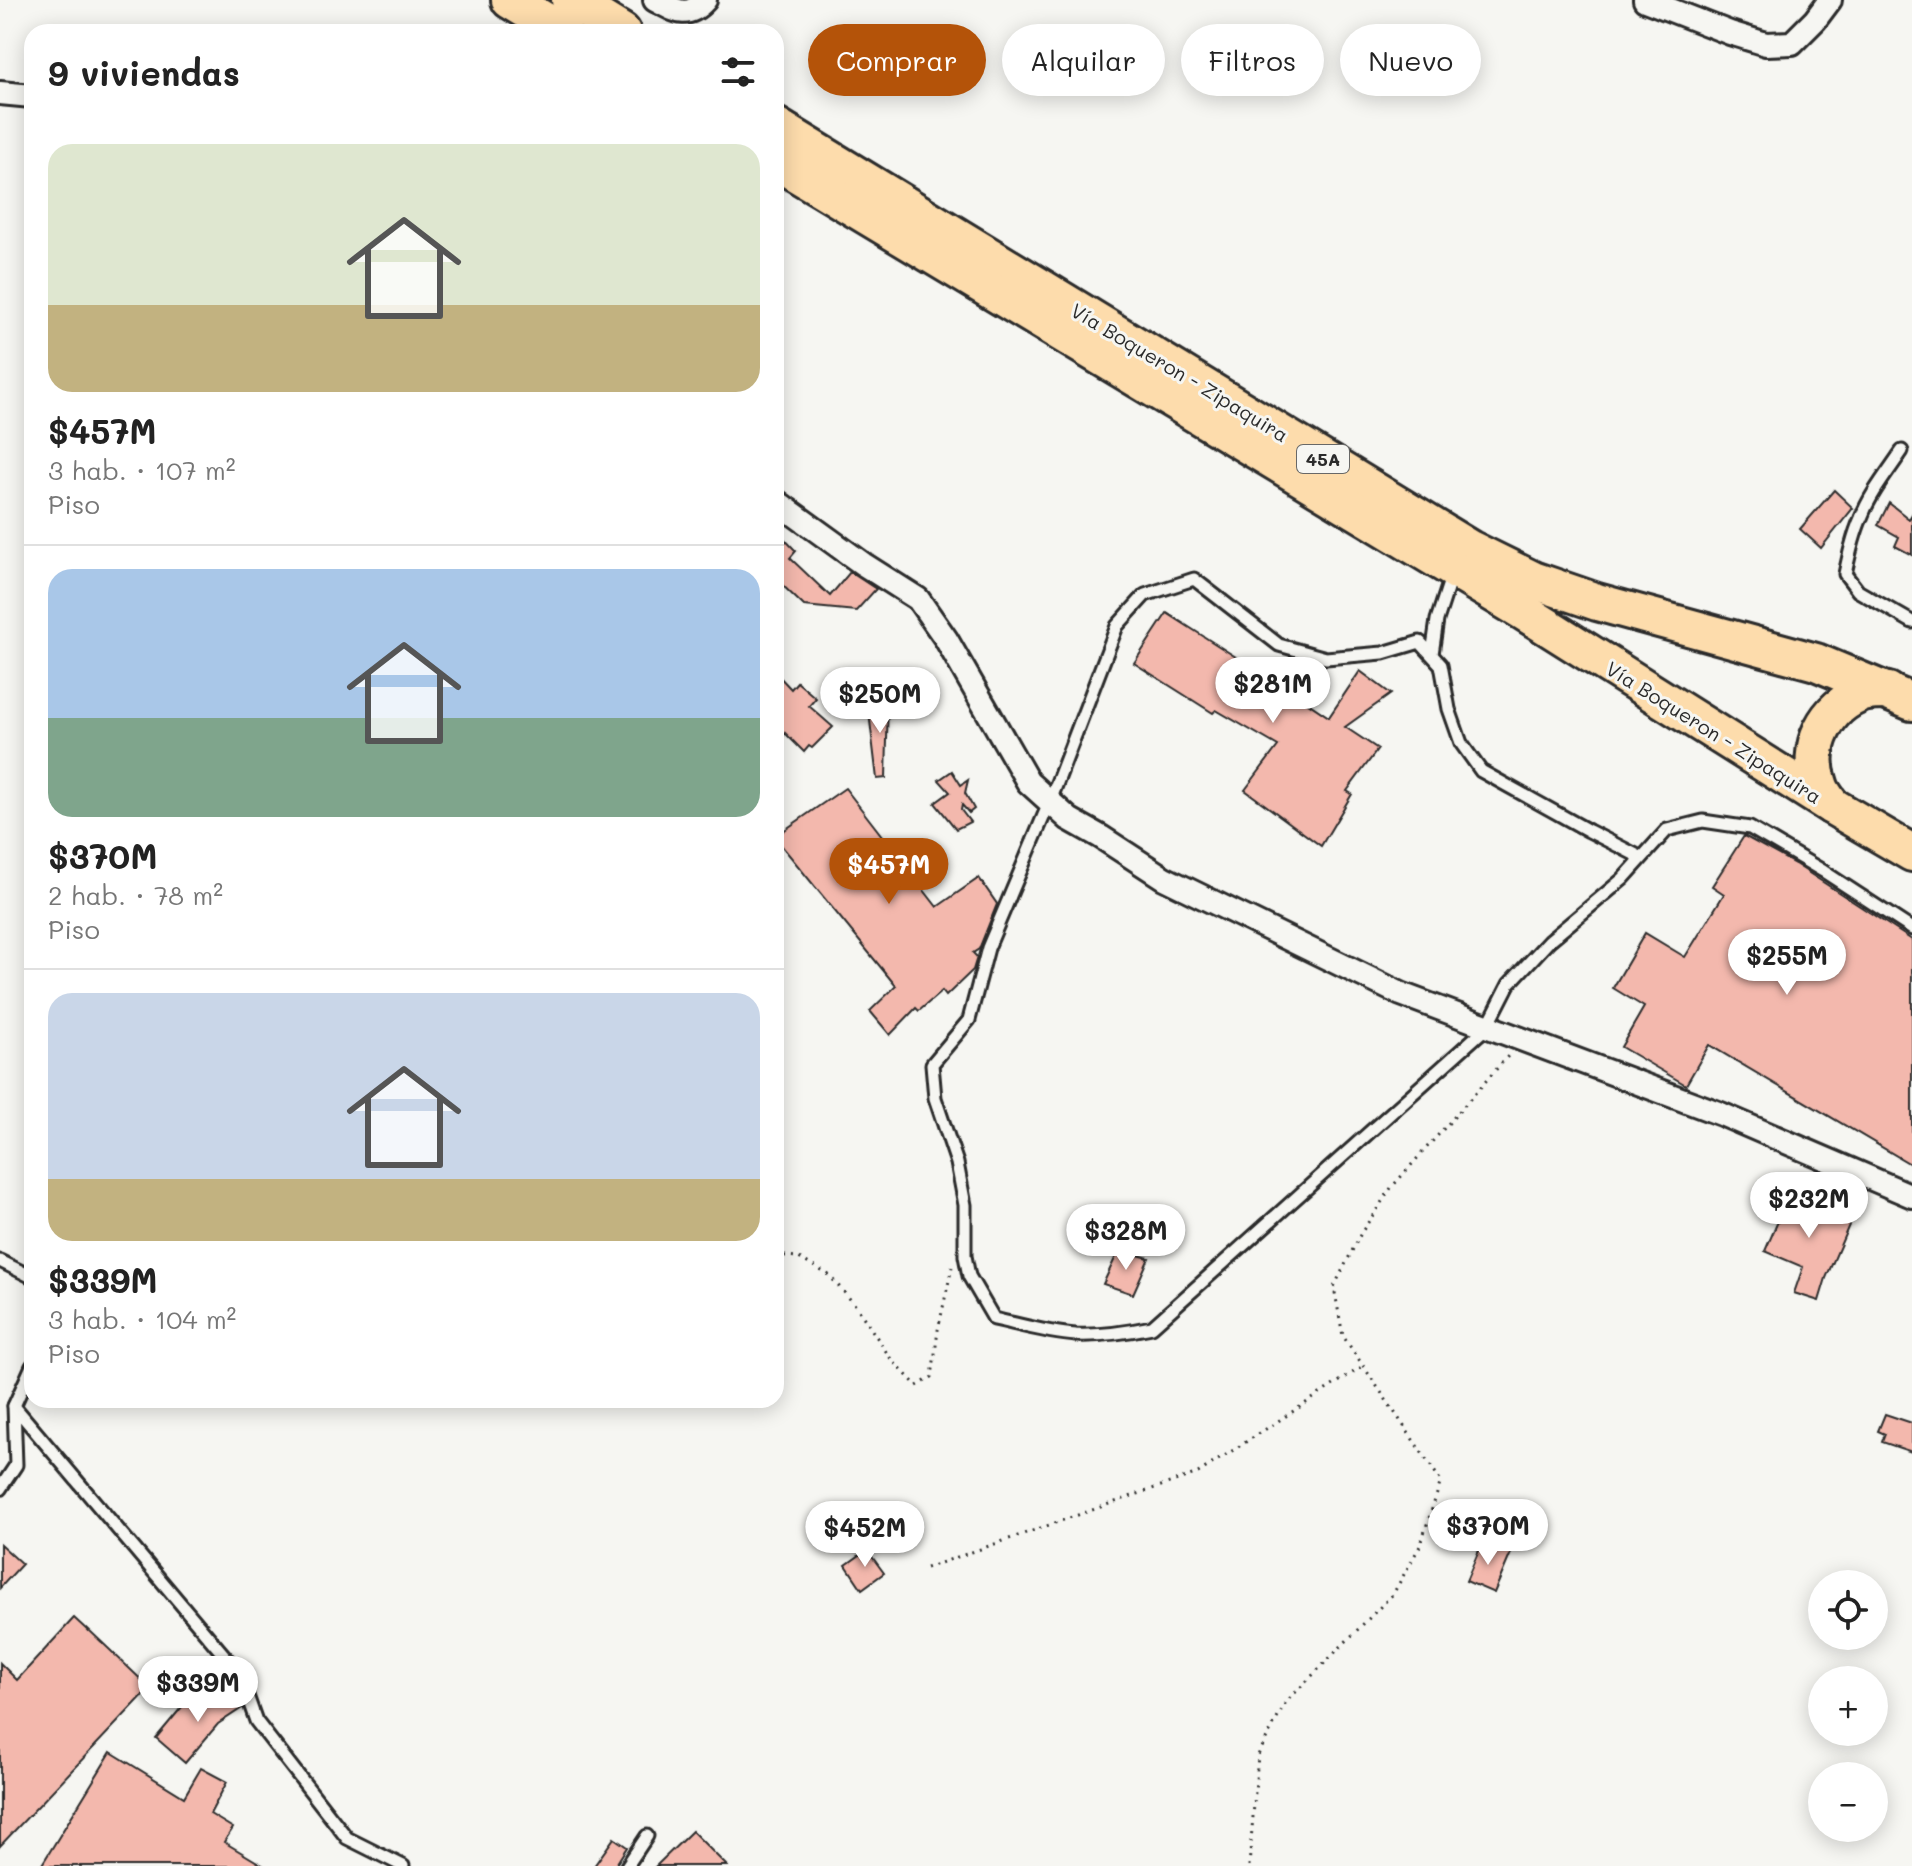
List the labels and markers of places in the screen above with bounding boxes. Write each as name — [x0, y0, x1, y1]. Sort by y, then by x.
pin: $281M — [1217, 657, 1329, 725]
pin: $250M — [824, 667, 936, 735]
pin: $457M — [833, 838, 945, 906]
pin: $255M — [1731, 929, 1843, 997]
pin: $232M — [1753, 1172, 1865, 1240]
pin: $328M — [1070, 1204, 1182, 1272]
pin: $370M — [1432, 1499, 1544, 1567]
pin: $452M — [809, 1501, 921, 1569]
pin: $339M — [142, 1656, 254, 1724]

